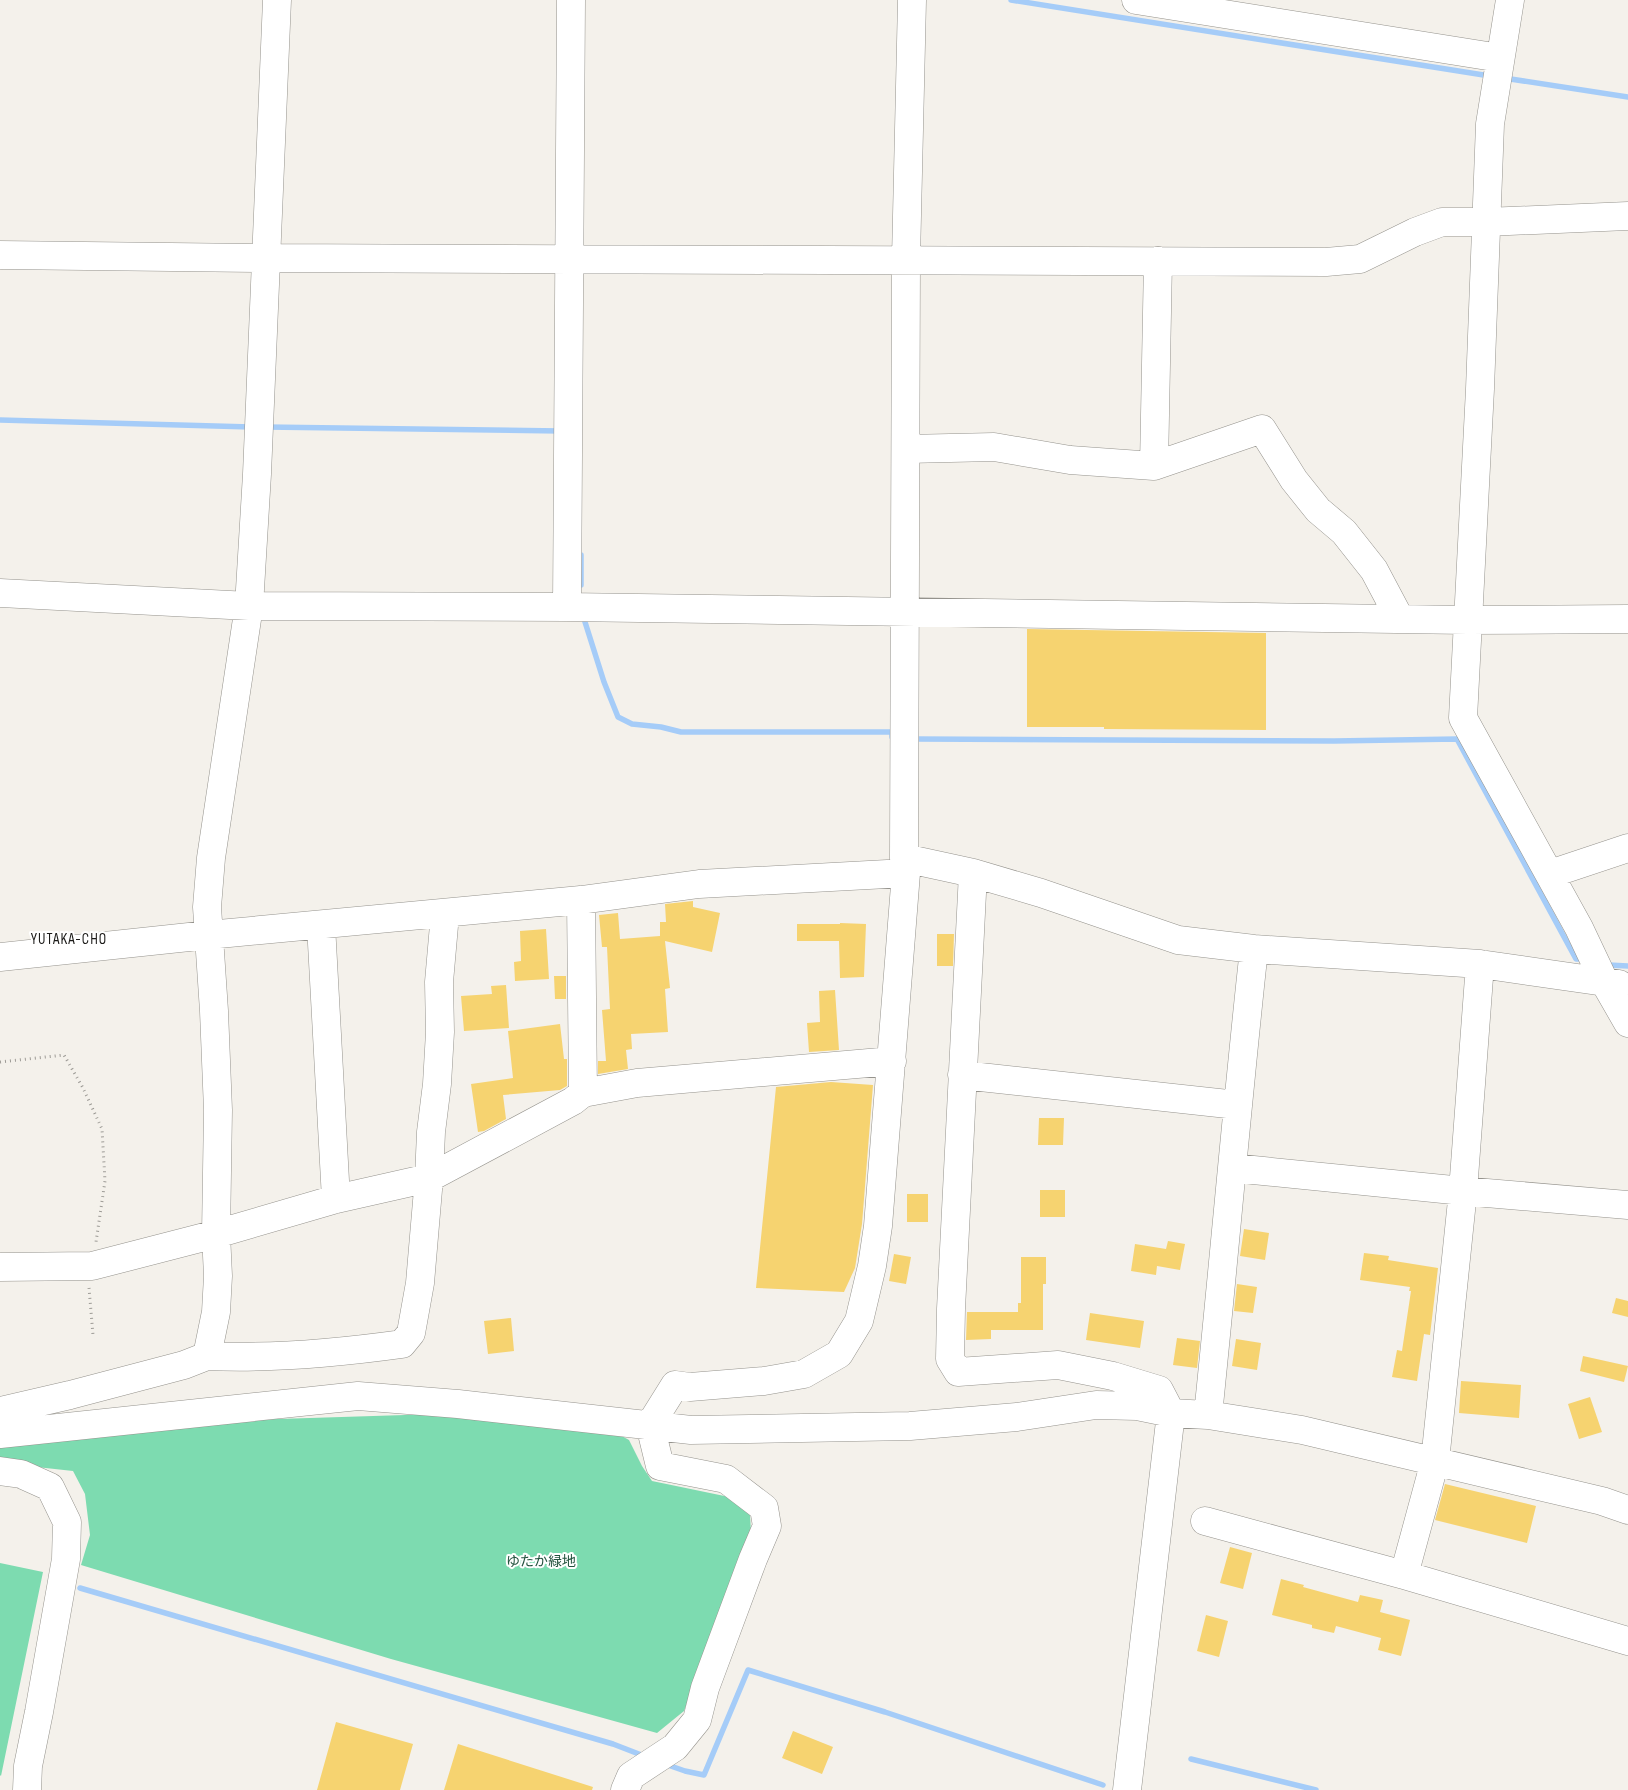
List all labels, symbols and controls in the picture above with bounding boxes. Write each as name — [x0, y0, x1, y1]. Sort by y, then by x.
district label: YUTAKA-CHO — [31, 930, 107, 949]
park label: ゆたか緑地 — [506, 1553, 576, 1570]

